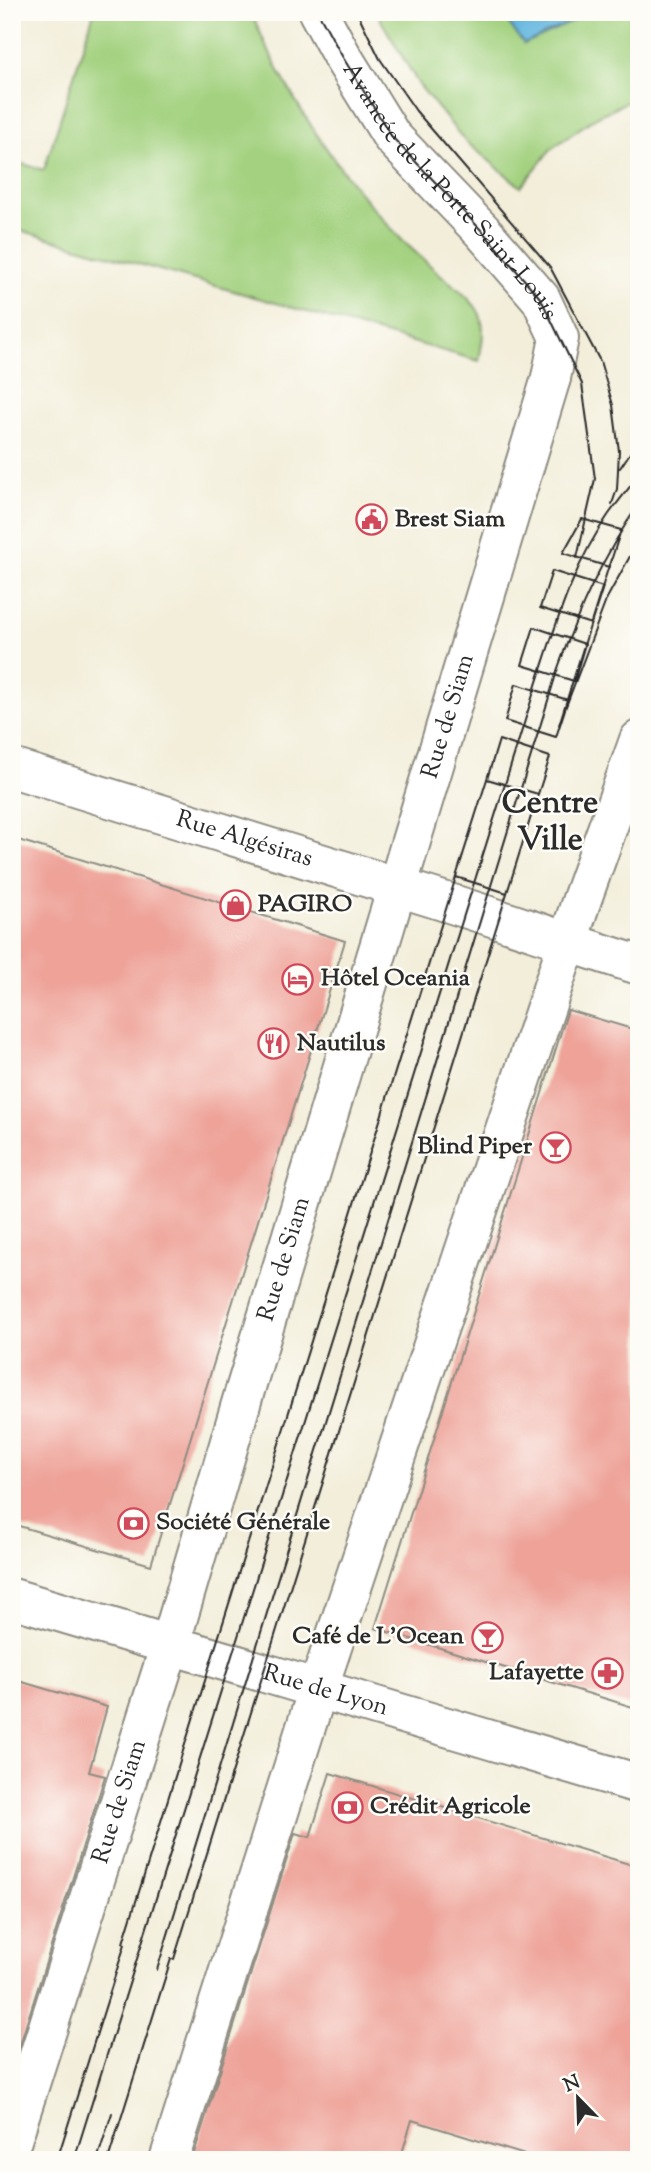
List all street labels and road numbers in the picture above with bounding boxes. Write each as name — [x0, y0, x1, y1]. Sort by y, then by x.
street label: Avancée de la Porte Saint-Louis — [333, 56, 565, 326]
street label: Rue de Siam — [414, 650, 484, 783]
street label: Rue Algésiras — [172, 803, 317, 877]
street label: Rue de Siam — [250, 1193, 320, 1326]
street label: Rue de Lyon — [259, 1656, 392, 1726]
street label: Rue de Siam — [84, 1735, 156, 1868]

